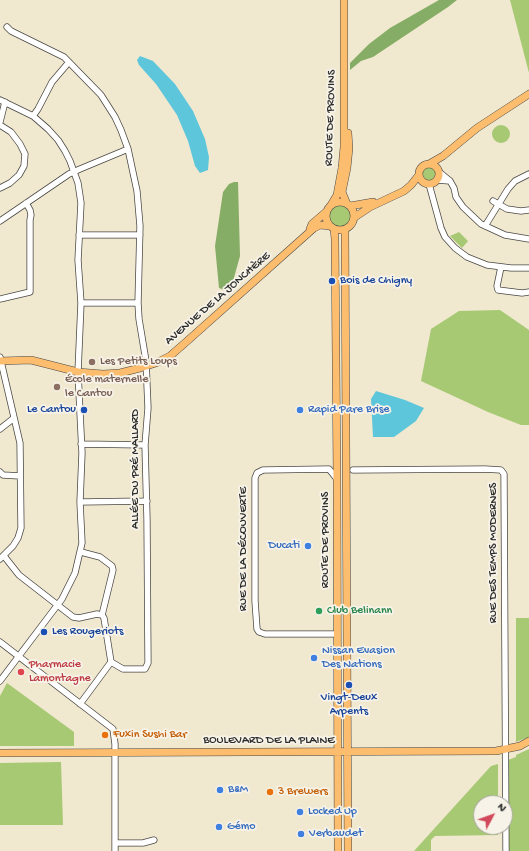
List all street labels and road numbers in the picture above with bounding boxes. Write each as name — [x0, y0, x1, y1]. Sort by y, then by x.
street label: ROUTE DE PROVINS — [322, 69, 340, 167]
street label: AVENUE DE LA JONCHÈRE — [162, 249, 274, 349]
street label: ALLÉE DU PRÉ MALLARD — [129, 409, 143, 529]
street label: RUE DES TEMPS MODERNES — [487, 483, 501, 623]
street label: RUE DE LA DÉCOUVERTE — [237, 487, 251, 611]
street label: ROUTE DE PROVINS — [319, 492, 333, 588]
street label: BOULEVARD DE LA PLAINE — [203, 734, 335, 748]

